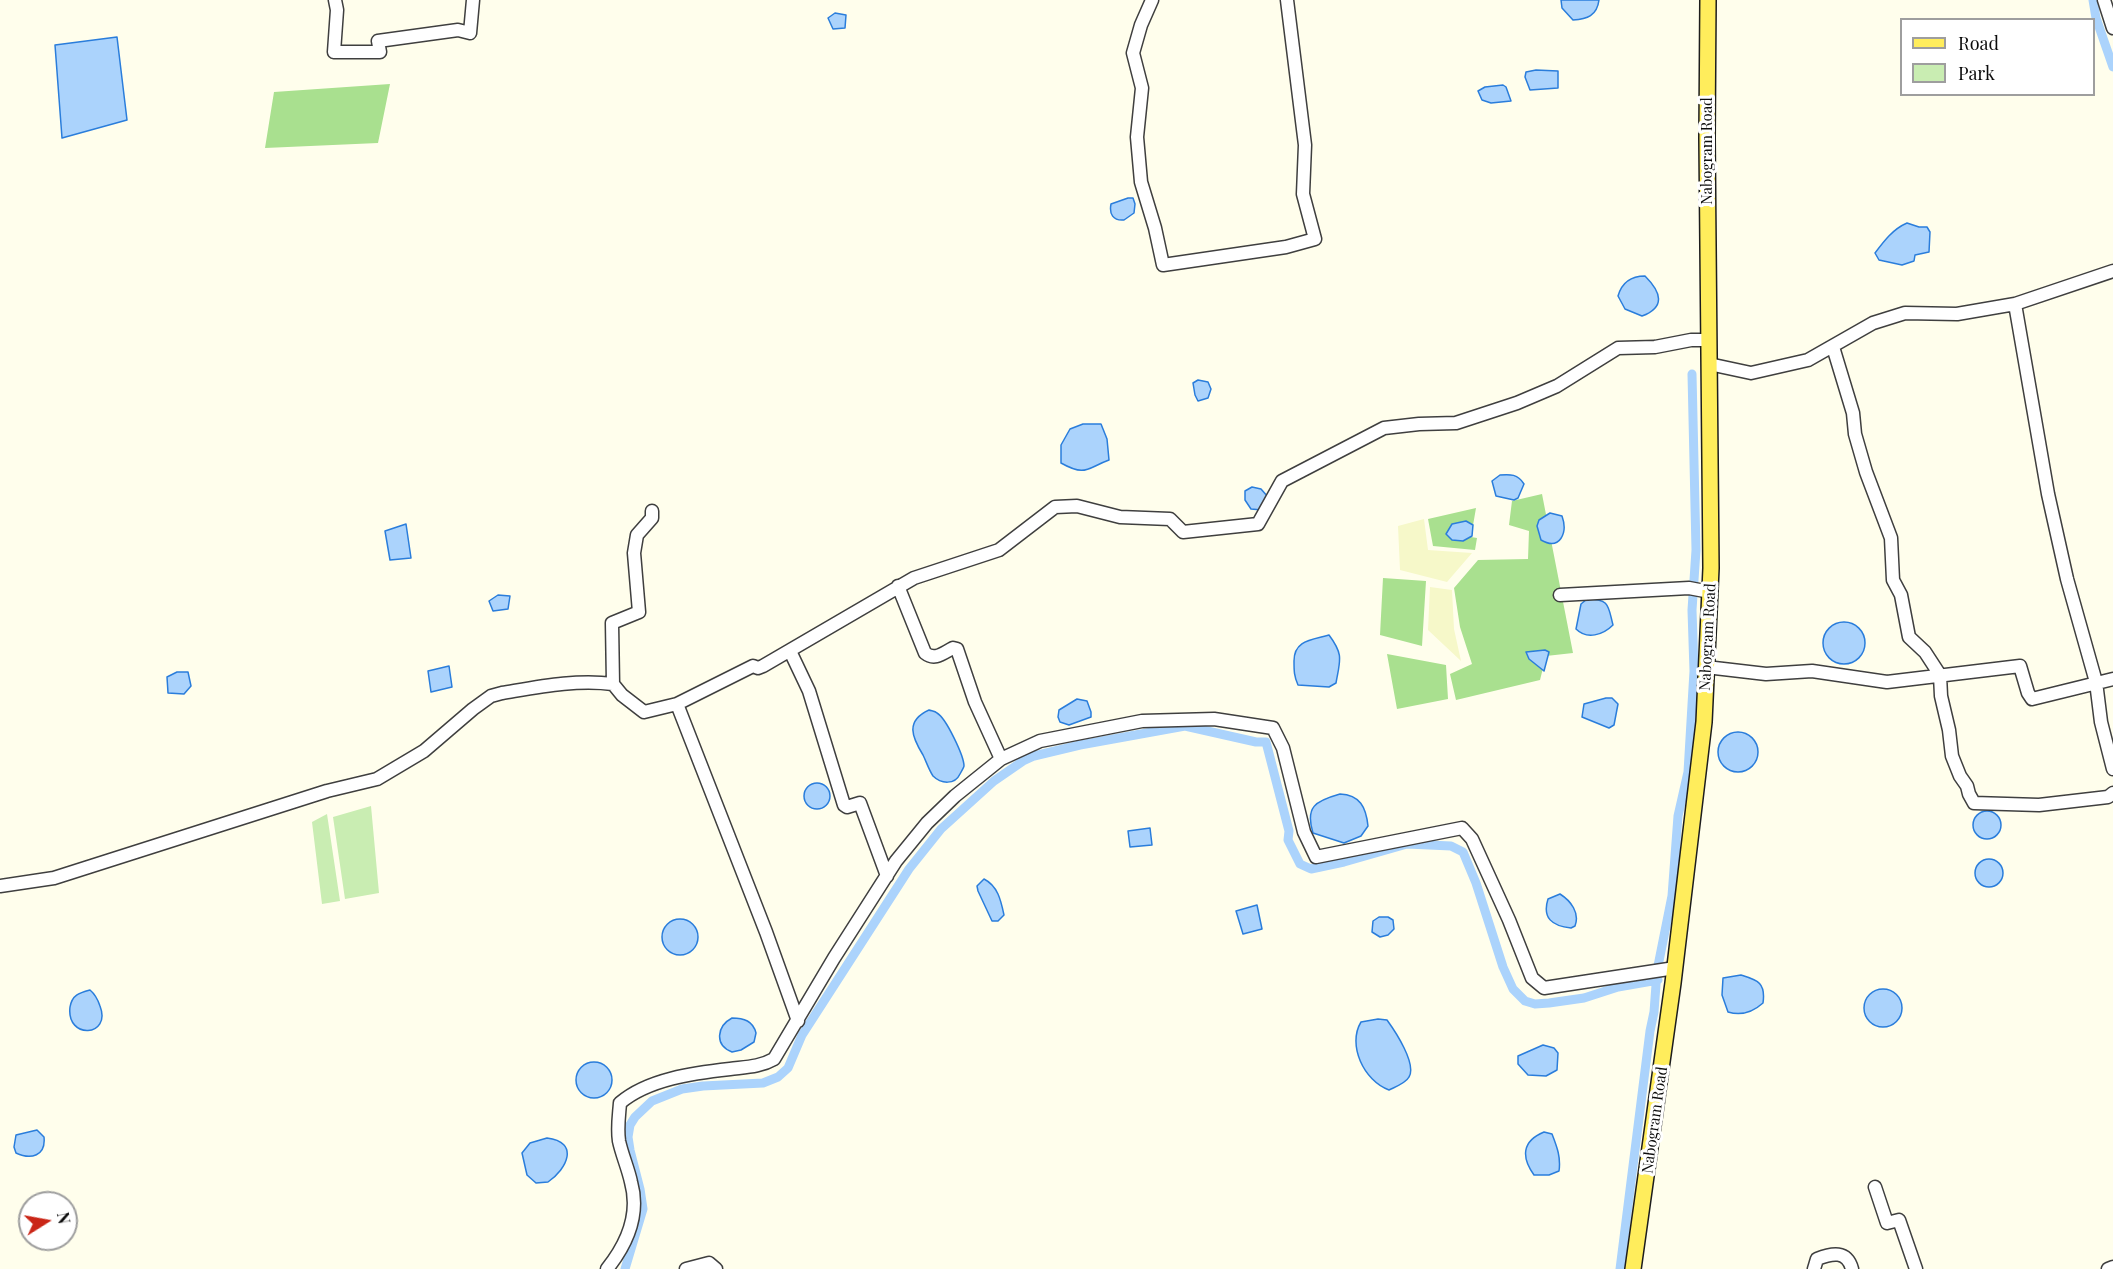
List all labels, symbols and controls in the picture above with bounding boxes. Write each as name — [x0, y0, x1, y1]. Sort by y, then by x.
legend — [1900, 18, 2095, 96]
text: Road — [1958, 31, 1999, 55]
text: Park — [1958, 61, 1995, 85]
street label: Nabogram Road — [1698, 97, 1716, 205]
street label: Nabogram Road — [1696, 583, 1720, 691]
street label: Nabogram Road — [1639, 1065, 1671, 1175]
north arrow — [18, 1191, 78, 1251]
text: N — [53, 1210, 76, 1226]

